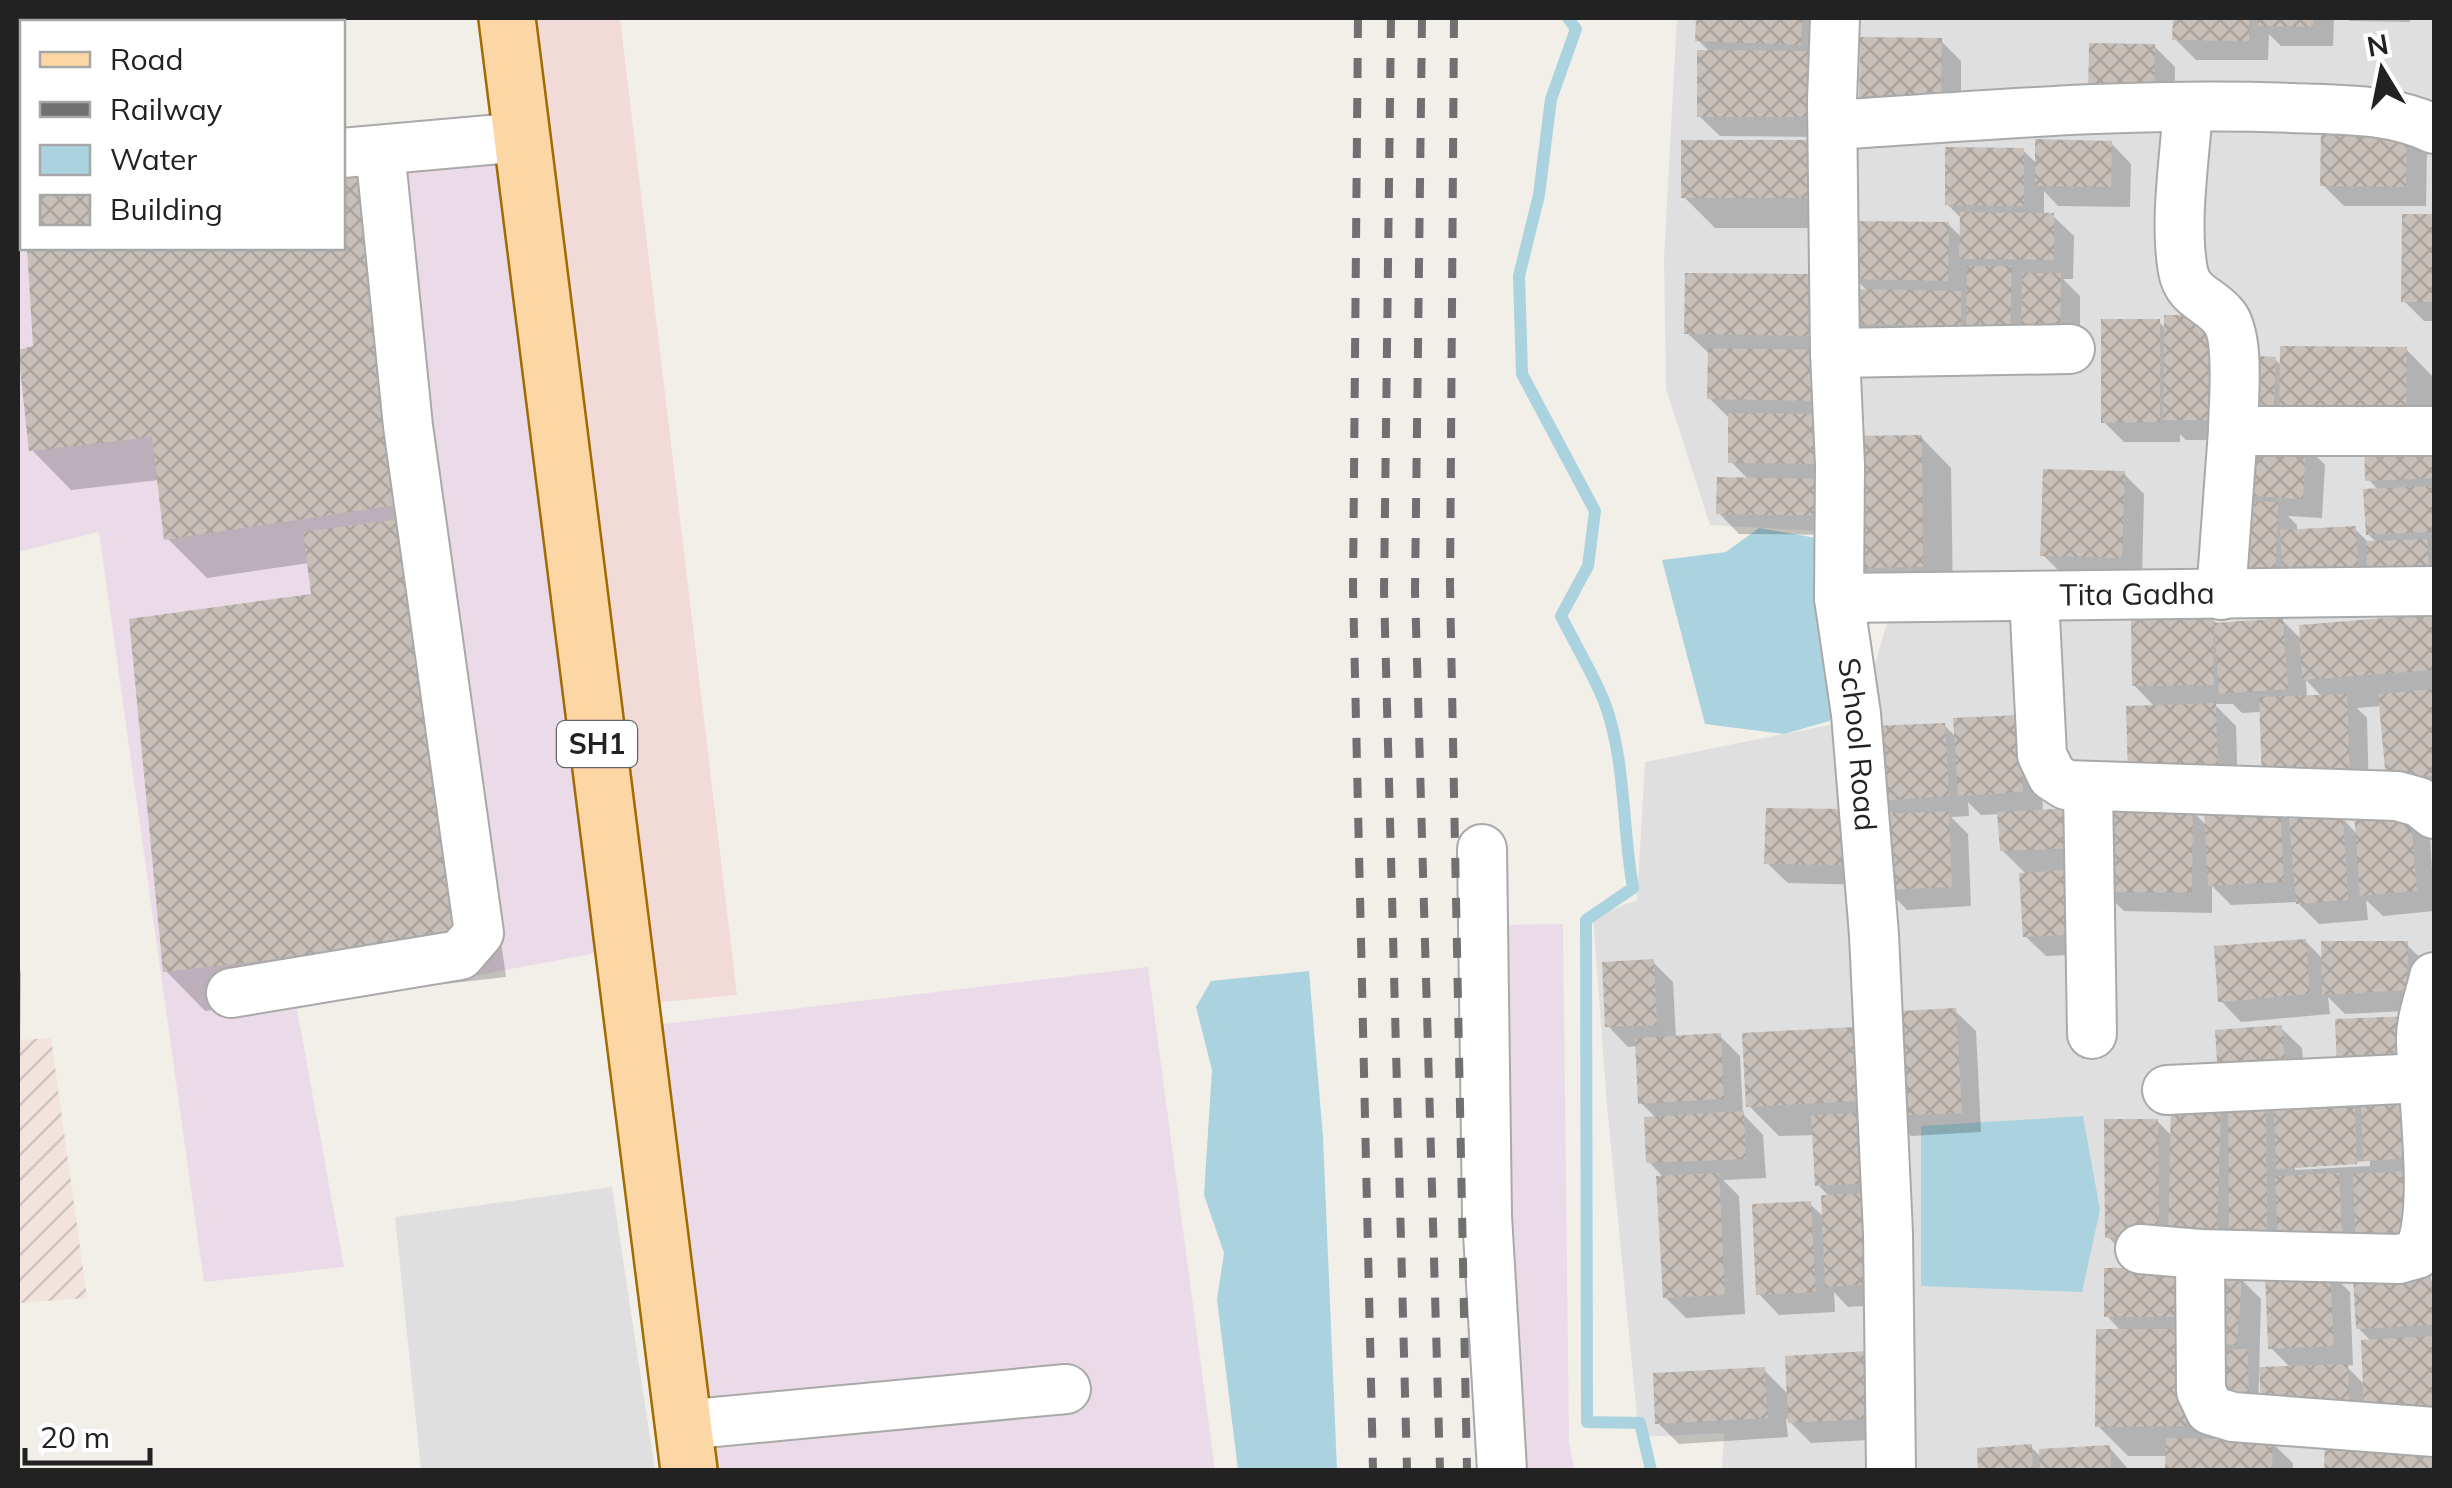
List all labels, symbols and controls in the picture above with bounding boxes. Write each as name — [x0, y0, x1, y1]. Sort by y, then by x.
legend — [20, 20, 345, 250]
north arrow — [2332, 20, 2432, 120]
text: N — [2364, 26, 2391, 64]
text: Road — [110, 40, 184, 78]
text: Railway — [110, 90, 223, 128]
text: Water — [110, 140, 197, 178]
text: Building — [110, 190, 223, 228]
street label: Tita Gadha — [2059, 574, 2215, 613]
street label: School Road — [1830, 655, 1885, 833]
road number: SH1 — [557, 721, 637, 767]
scale bar — [25, 1403, 150, 1465]
text: 20 m — [40, 1418, 110, 1456]

